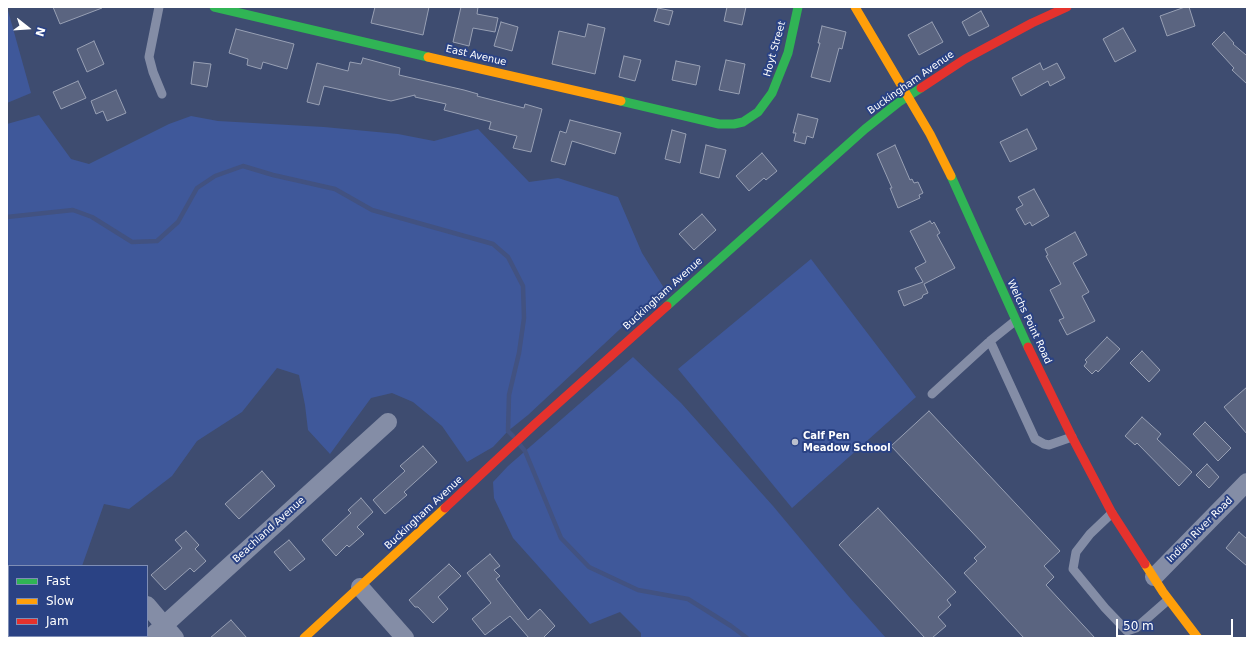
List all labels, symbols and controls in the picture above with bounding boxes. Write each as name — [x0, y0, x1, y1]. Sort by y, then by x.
north arrow — [8, 8, 48, 48]
street label: Hoyt Street — [761, 20, 789, 78]
text: N — [32, 25, 48, 38]
street label: East Avenue — [444, 43, 508, 69]
street label: Buckingham Avenue — [866, 49, 956, 117]
street label: Buckingham Avenue — [621, 255, 705, 333]
street label: Welchs Point Road — [1004, 278, 1054, 366]
place label: Calf Pen Meadow School — [803, 430, 891, 454]
marker: Calf Pen Meadow School — [790, 437, 800, 447]
street label: Buckingham Avenue — [382, 474, 466, 552]
street label: Beachland Avenue — [230, 494, 308, 566]
street label: Indian River Road — [1165, 495, 1235, 565]
legend — [8, 565, 148, 637]
text: Fast — [46, 574, 70, 588]
text: Slow — [46, 594, 74, 608]
scale bar — [1118, 611, 1235, 637]
text: Jam — [46, 614, 69, 628]
text: 50 m — [1123, 619, 1154, 633]

